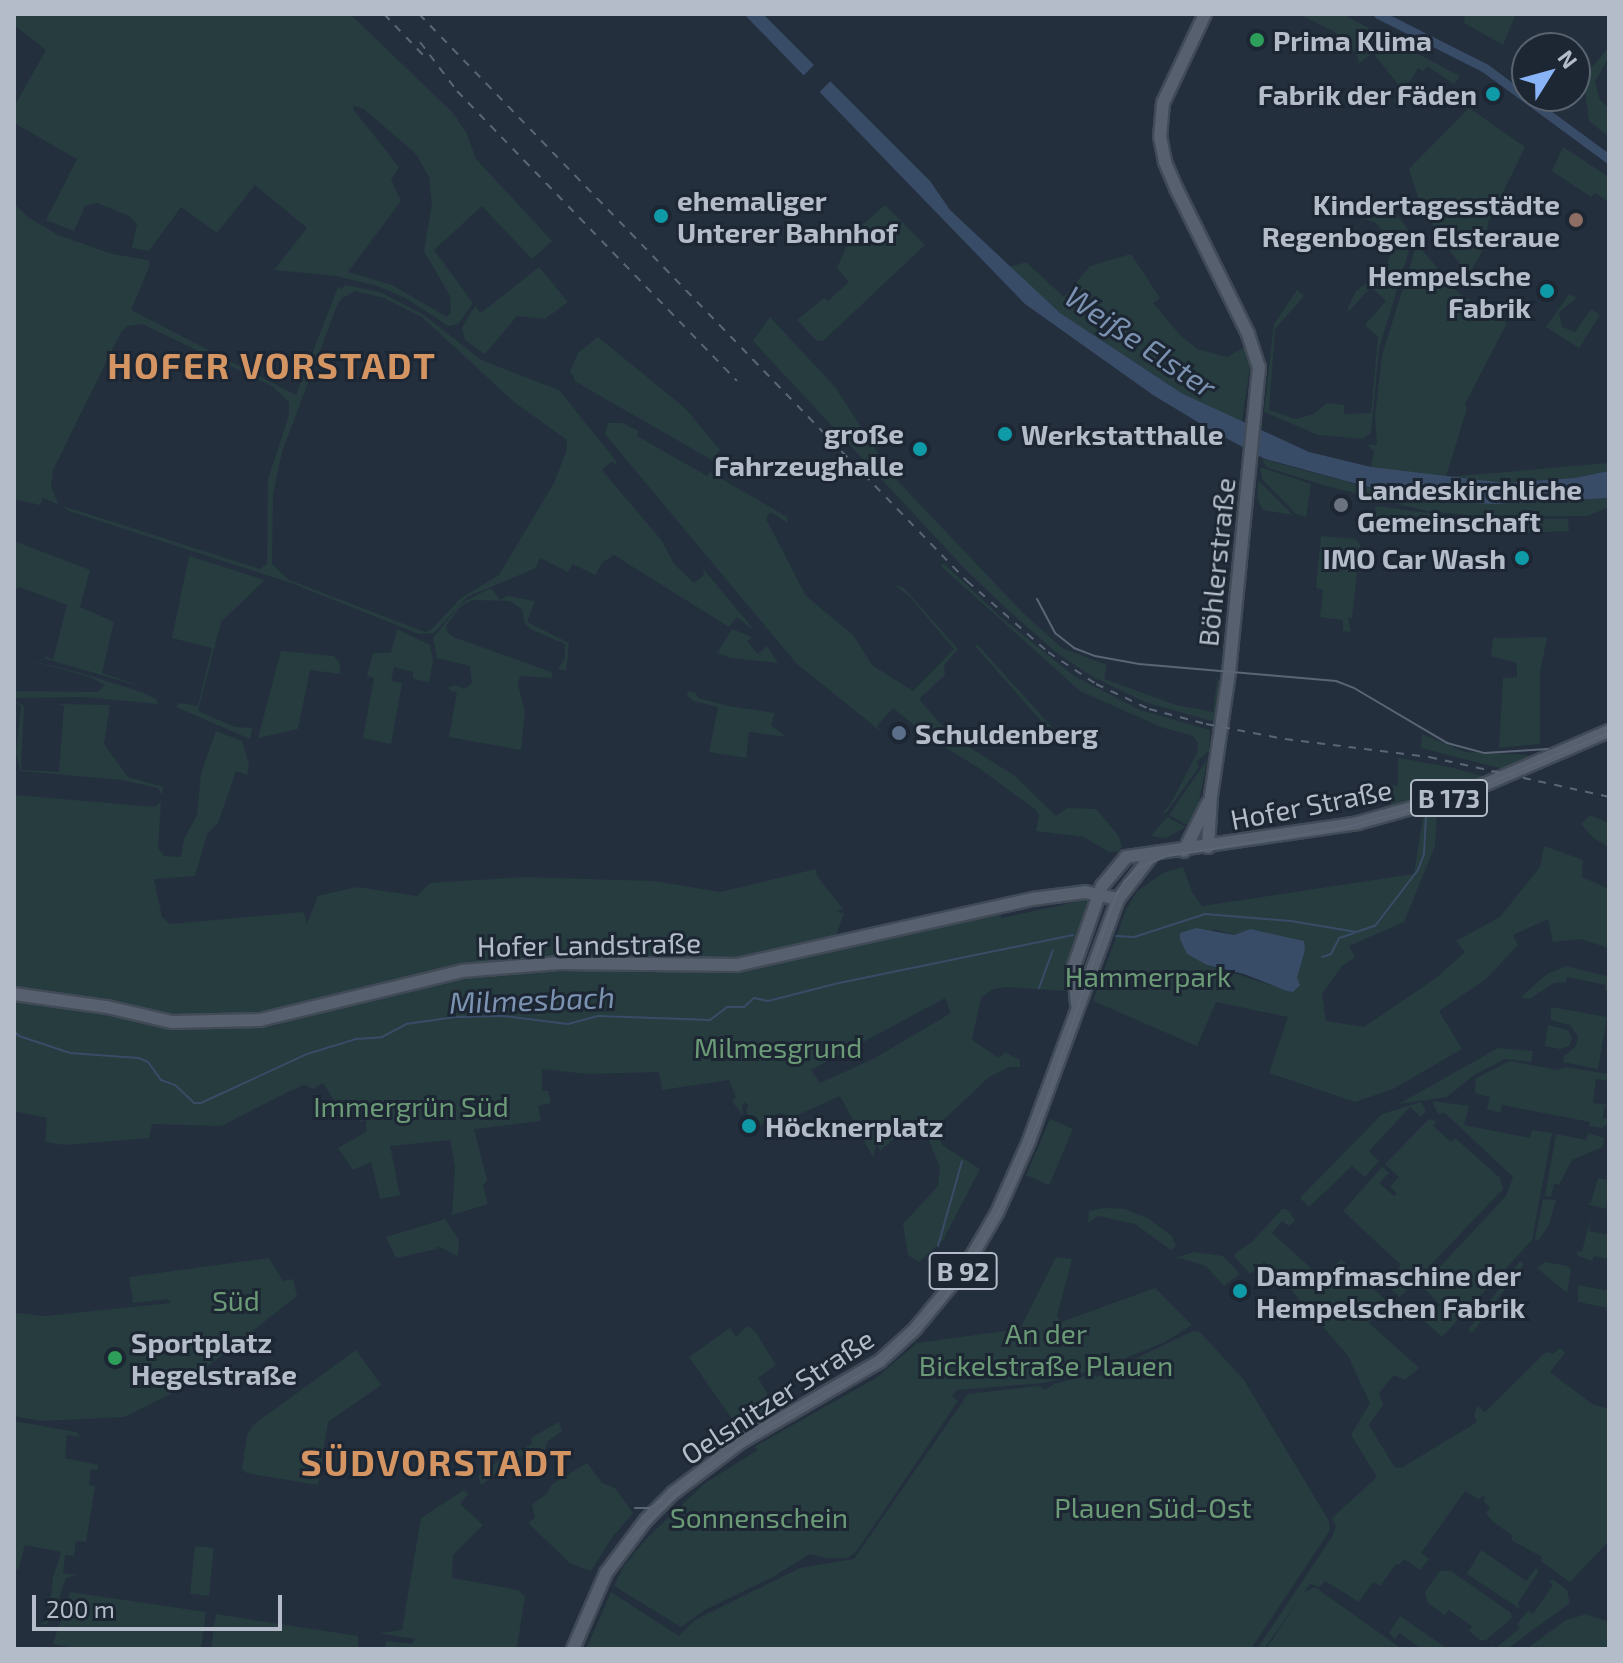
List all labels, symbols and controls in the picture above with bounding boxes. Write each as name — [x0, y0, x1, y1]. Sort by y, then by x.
place label: Prima Klima — [1273, 23, 1432, 57]
marker: Prima Klima — [1248, 31, 1266, 49]
north arrow — [1511, 32, 1591, 112]
text: N — [1553, 45, 1584, 73]
place label: Fabrik der Fäden — [1257, 77, 1477, 111]
marker: Fabrik der Fäden — [1484, 85, 1502, 103]
place label: ehemaliger Unterer Bahnhof — [677, 183, 898, 249]
place label: Kindertagesstädte Regenbogen Elsteraue — [1262, 187, 1560, 253]
marker: ehemaliger Unterer Bahnhof — [652, 207, 670, 225]
marker: Kindertagesstädte Regenbogen Elsteraue — [1567, 211, 1585, 229]
place label: Hempelsche Fabrik — [1368, 258, 1531, 324]
water label: Weiße Elster — [1059, 277, 1223, 405]
marker: Hempelsche Fabrik — [1538, 282, 1556, 300]
district label: HOFER VORSTADT — [107, 343, 437, 387]
place label: große Fahrzeughalle — [714, 416, 904, 482]
place label: Werkstatthalle — [1021, 417, 1223, 451]
marker: Werkstatthalle — [996, 425, 1014, 443]
marker: große Fahrzeughalle — [911, 440, 929, 458]
place label: Landeskirchliche Gemeinschaft — [1357, 472, 1582, 538]
street label: Böhlerstraße — [1190, 476, 1242, 648]
marker: Landeskirchliche Gemeinschaft — [1332, 496, 1350, 514]
place label: IMO Car Wash — [1322, 541, 1506, 575]
marker: IMO Car Wash — [1513, 549, 1531, 567]
place label: Schuldenberg — [915, 716, 1098, 750]
marker: Schuldenberg — [890, 724, 908, 742]
street label: Hofer Straße — [1227, 772, 1395, 836]
road number: B 173 — [1409, 776, 1489, 820]
street label: Hofer Landstraße — [476, 925, 702, 963]
park label: Hammerpark — [1065, 959, 1231, 993]
water label: Milmesbach — [448, 978, 616, 1020]
park label: Milmesgrund — [694, 1030, 862, 1064]
park label: Immergrün Süd — [313, 1089, 509, 1123]
place label: Höcknerplatz — [765, 1109, 943, 1143]
marker: Höcknerplatz — [740, 1117, 758, 1135]
road number: B 92 — [927, 1249, 999, 1293]
place label: Dampfmaschine der Hempelschen Fabrik — [1256, 1258, 1525, 1324]
marker: Dampfmaschine der Hempelschen Fabrik — [1231, 1282, 1249, 1300]
park label: Süd — [212, 1283, 260, 1317]
park label: An der Bickelstraße Plauen — [919, 1316, 1173, 1382]
street label: Oelsnitzer Straße — [674, 1321, 880, 1471]
place label: Sportplatz Hegelstraße — [131, 1325, 297, 1391]
marker: Sportplatz Hegelstraße — [106, 1349, 124, 1367]
district label: SÜDVORSTADT — [301, 1440, 573, 1484]
park label: Plauen Süd-Ost — [1054, 1490, 1252, 1524]
park label: Sonnenschein — [670, 1500, 848, 1534]
scale bar — [36, 1579, 286, 1629]
text: 200 m — [46, 1594, 115, 1623]

